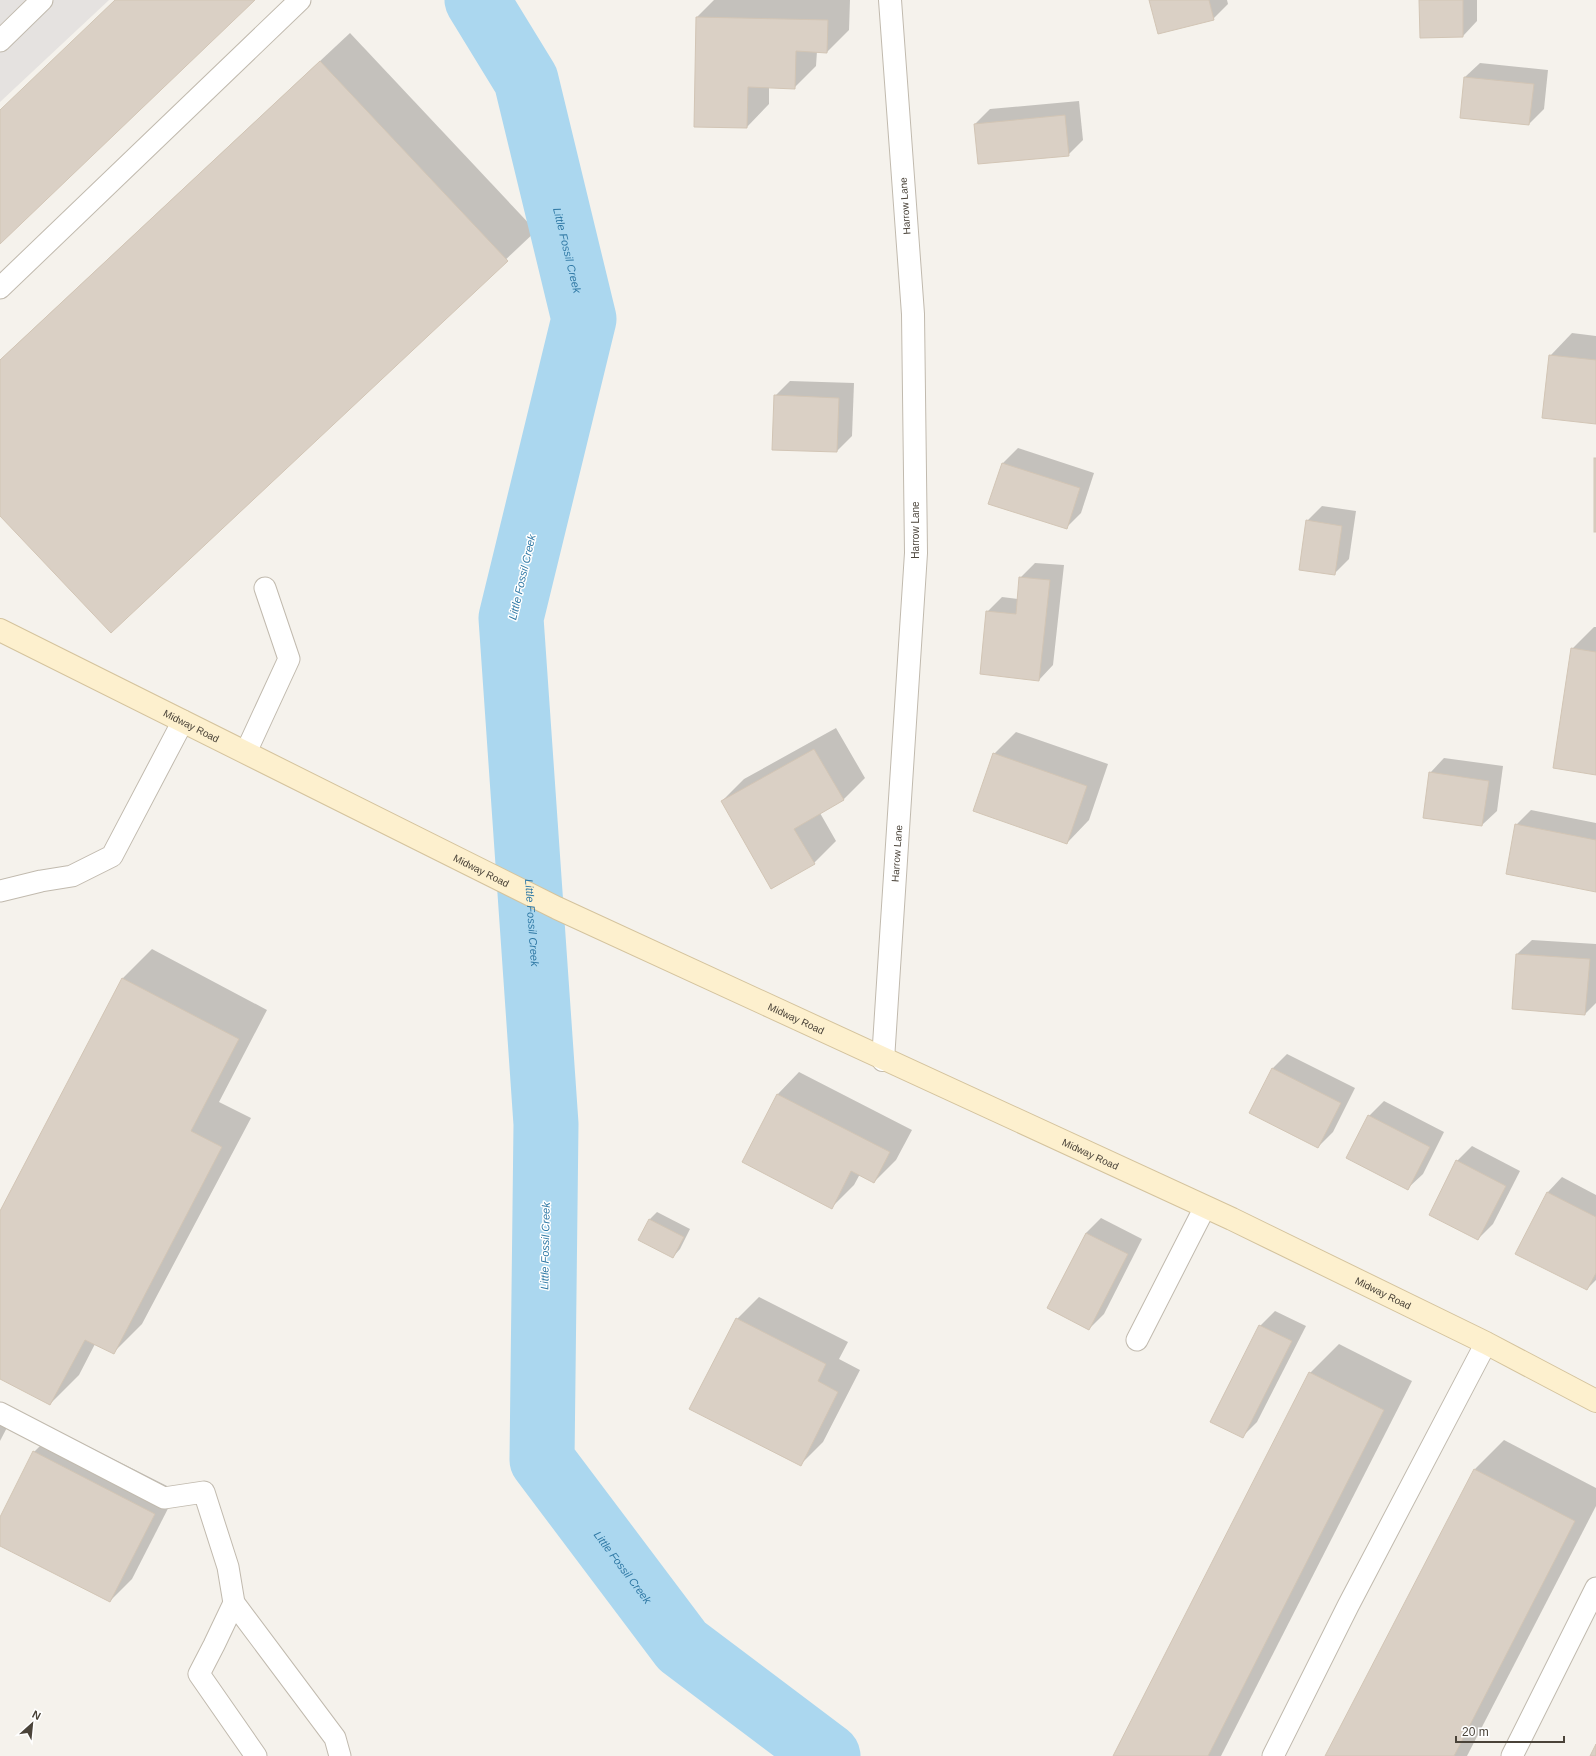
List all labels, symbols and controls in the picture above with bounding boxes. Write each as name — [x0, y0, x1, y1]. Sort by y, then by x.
street label: Harrow Lane — [897, 177, 912, 235]
water label: Little Fossil Creek — [551, 206, 584, 295]
street label: Harrow Lane — [910, 501, 921, 559]
water label: Little Fossil Creek — [506, 533, 538, 621]
street label: Midway Road — [162, 707, 221, 744]
street label: Harrow Lane — [889, 824, 904, 882]
street label: Midway Road — [452, 852, 511, 889]
water label: Little Fossil Creek — [523, 879, 541, 967]
street label: Midway Road — [766, 1001, 826, 1036]
street label: Midway Road — [1061, 1136, 1120, 1172]
water label: Little Fossil Creek — [538, 1202, 552, 1290]
street label: Midway Road — [1354, 1275, 1413, 1311]
water label: Little Fossil Creek — [592, 1529, 654, 1606]
north arrow — [12, 1704, 52, 1744]
text: N — [30, 1708, 43, 1722]
scale bar — [1456, 1718, 1564, 1744]
text: 20 m — [1462, 1725, 1489, 1739]

